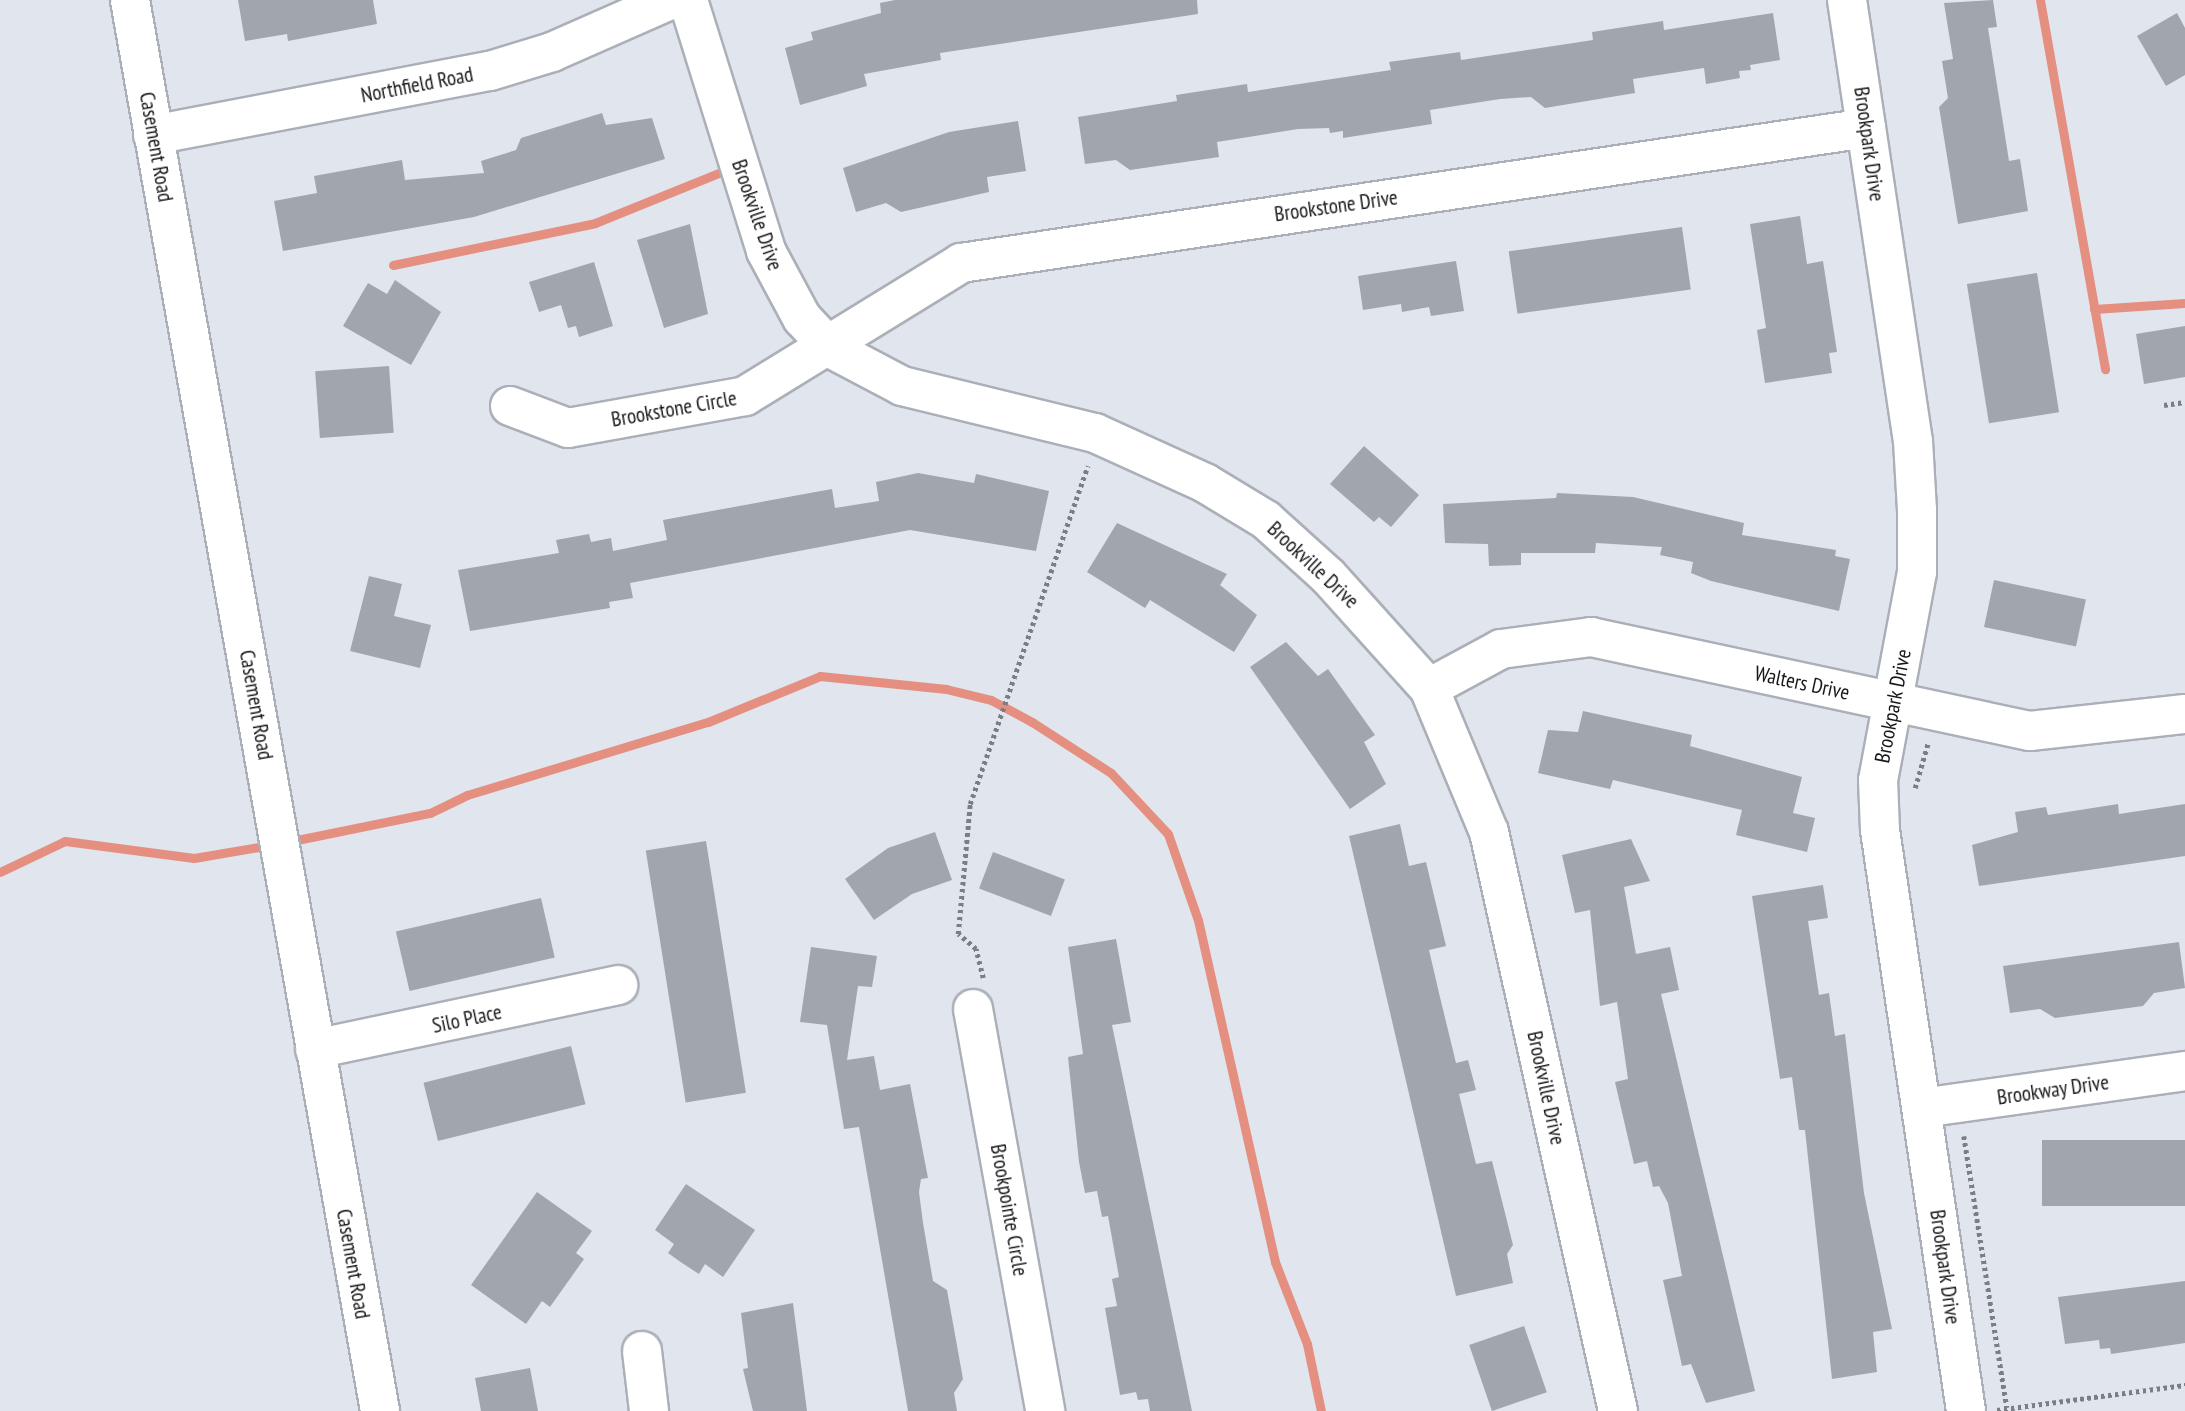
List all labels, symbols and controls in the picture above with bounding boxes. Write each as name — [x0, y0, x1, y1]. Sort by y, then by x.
street label: Northfield Road — [359, 62, 475, 108]
street label: Brookpark Drive — [1848, 85, 1890, 203]
street label: Casement Road — [134, 90, 178, 204]
street label: Brookville Drive — [726, 156, 788, 274]
street label: Brookstone Drive — [1273, 185, 1399, 227]
street label: Brookstone Circle — [609, 386, 739, 432]
street label: Brookville Drive — [1262, 516, 1364, 614]
street label: Brookpark Drive — [1870, 647, 1916, 765]
street label: Casement Road — [234, 648, 278, 762]
street label: Walters Drive — [1752, 661, 1852, 705]
street label: Silo Place — [430, 999, 504, 1039]
street label: Brookville Drive — [1522, 1029, 1570, 1147]
street label: Brookway Drive — [1995, 1070, 2111, 1110]
street label: Brookpointe Circle — [985, 1142, 1033, 1278]
street label: Casement Road — [331, 1207, 375, 1321]
street label: Brookpark Drive — [1924, 1208, 1966, 1326]

